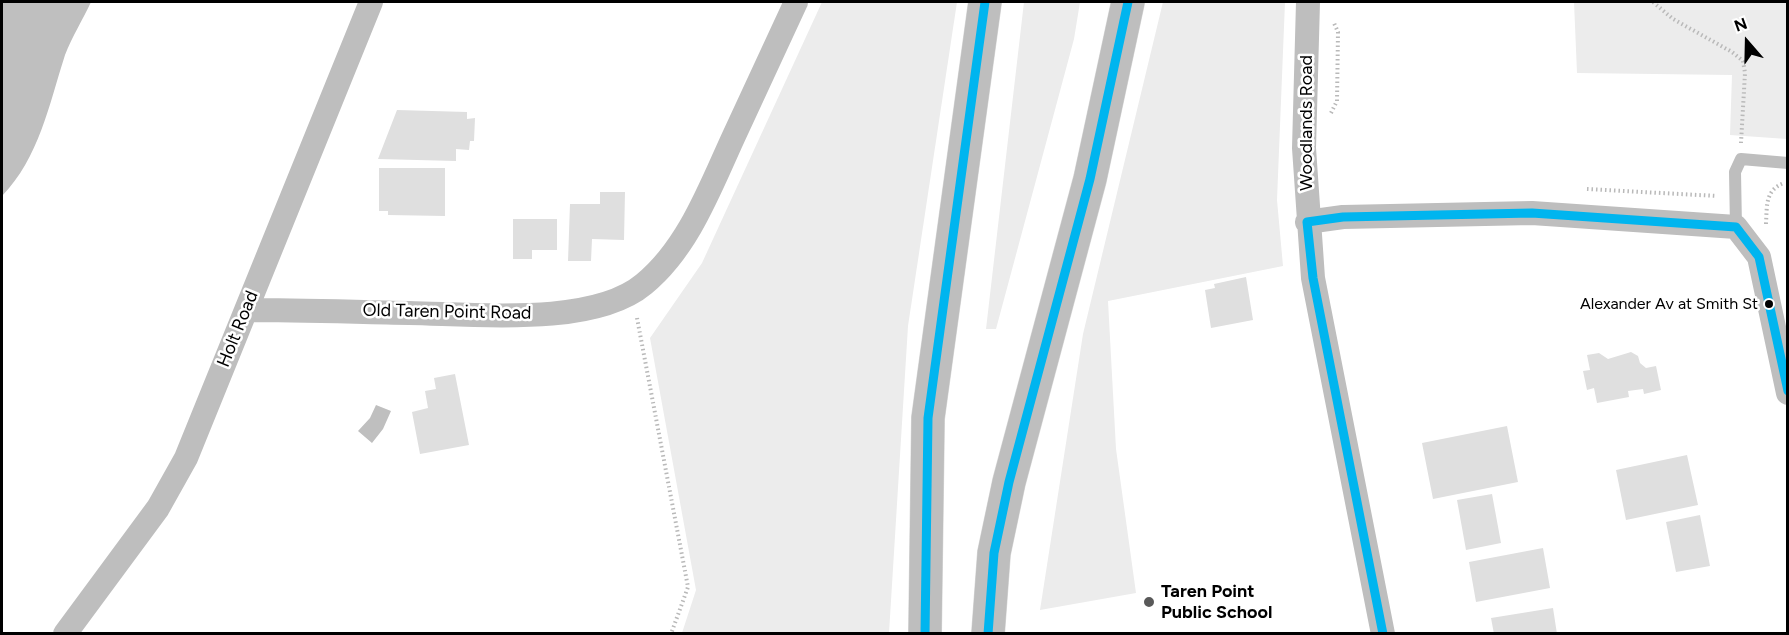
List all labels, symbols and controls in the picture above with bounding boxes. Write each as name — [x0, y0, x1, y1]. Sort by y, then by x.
north arrow — [1717, 12, 1777, 72]
text: N — [1732, 14, 1750, 36]
street label: Woodlands Road — [1296, 55, 1318, 191]
street label: Holt Road — [213, 288, 263, 370]
place label: Alexander Av at Smith St — [1580, 294, 1758, 314]
marker: Alexander Av at Smith St — [1763, 298, 1775, 310]
street label: Old Taren Point Road — [362, 300, 532, 324]
place label: Taren Point Public School — [1161, 581, 1272, 624]
marker: Taren Point Public School — [1142, 595, 1156, 609]

